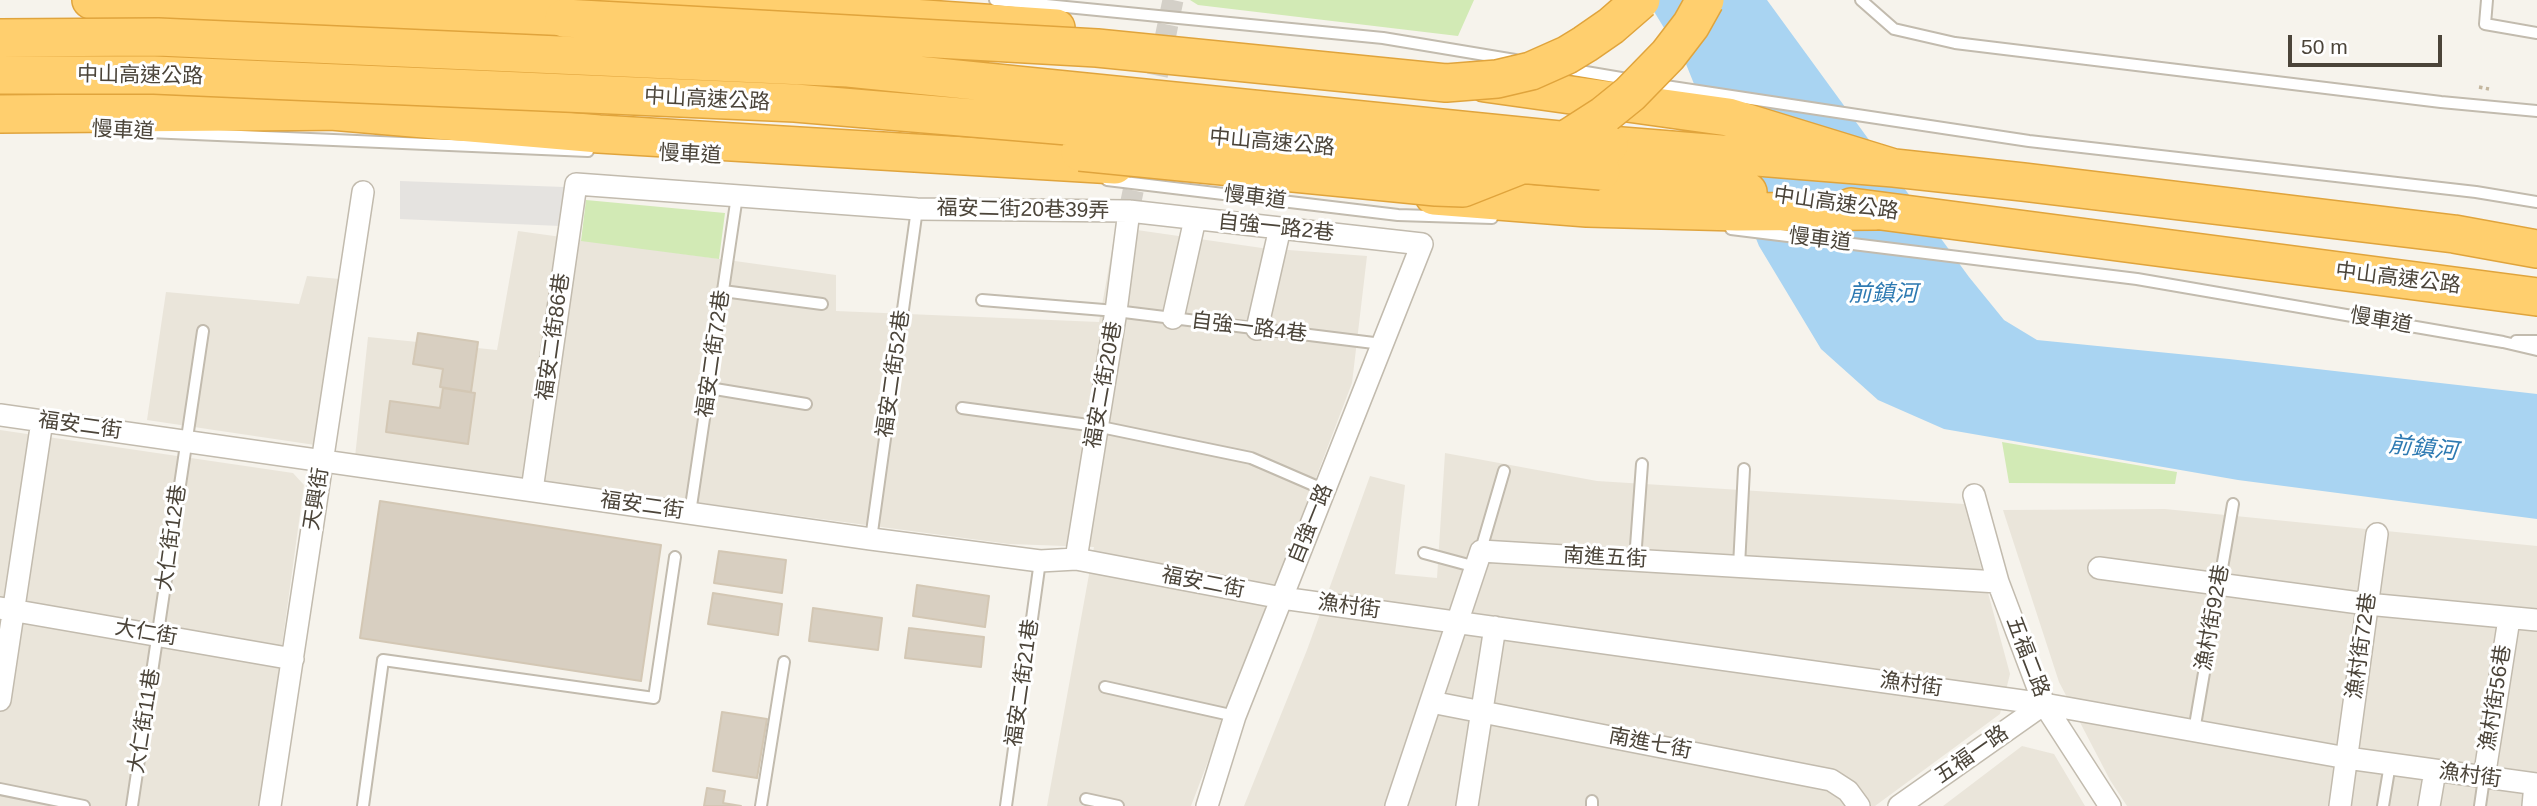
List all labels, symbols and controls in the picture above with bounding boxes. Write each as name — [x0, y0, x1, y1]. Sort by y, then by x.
scale bar — [2292, 21, 2446, 65]
text: 50 m — [2301, 35, 2348, 58]
street label: 中山高速公路 — [77, 62, 203, 90]
street label: 中山高速公路 — [643, 84, 771, 116]
street label: 慢車道 — [91, 117, 155, 145]
street label: 中山高速公路 — [1208, 125, 1336, 161]
street label: 慢車道 — [658, 141, 722, 169]
street label: 慢車道 — [1222, 182, 1288, 214]
street label: 中山高速公路 — [1772, 183, 1900, 225]
street label: 福安二街20巷39弄 — [936, 196, 1110, 224]
street label: 自強一路2巷 — [1217, 209, 1335, 247]
street label: 慢車道 — [1787, 224, 1853, 256]
street label: 中山高速公路 — [2334, 259, 2462, 299]
street label: 福安二街86巷 — [533, 272, 575, 402]
water label: 前鎮河 — [1849, 281, 1917, 309]
street label: 福安二街72巷 — [693, 289, 735, 419]
street label: 慢車道 — [2348, 303, 2414, 339]
street label: 自強一路4巷 — [1190, 308, 1308, 348]
street label: 福安二街52巷 — [873, 309, 915, 439]
street label: 福安二街20巷 — [1080, 320, 1128, 450]
street label: 福安二街 — [37, 408, 123, 444]
water label: 前鎮河 — [2387, 432, 2459, 466]
street label: 天興街 — [300, 466, 334, 532]
street label: 自強一路 — [1284, 480, 1338, 568]
street label: 大仁街12巷 — [152, 483, 192, 593]
street label: 福安二街 — [599, 488, 685, 524]
street label: 南進五街 — [1562, 543, 1648, 573]
street label: 福安二街 — [1159, 563, 1247, 603]
street label: 漁村街92巷 — [2191, 563, 2235, 673]
street label: 漁村街 — [1316, 590, 1382, 624]
street label: 漁村街72巷 — [2342, 591, 2382, 701]
street label: 五福二路 — [2000, 613, 2054, 701]
street label: 大仁街 — [113, 615, 179, 651]
street label: 福安二街21巷 — [1002, 618, 1044, 748]
street label: 漁村街56巷 — [2475, 643, 2517, 753]
street label: 大仁街11巷 — [124, 667, 166, 775]
street label: 漁村街 — [1878, 668, 1944, 702]
street label: 五福一路 — [1930, 721, 2014, 789]
street label: 南進七街 — [1606, 724, 1694, 764]
street label: 漁村街 — [2437, 759, 2503, 793]

